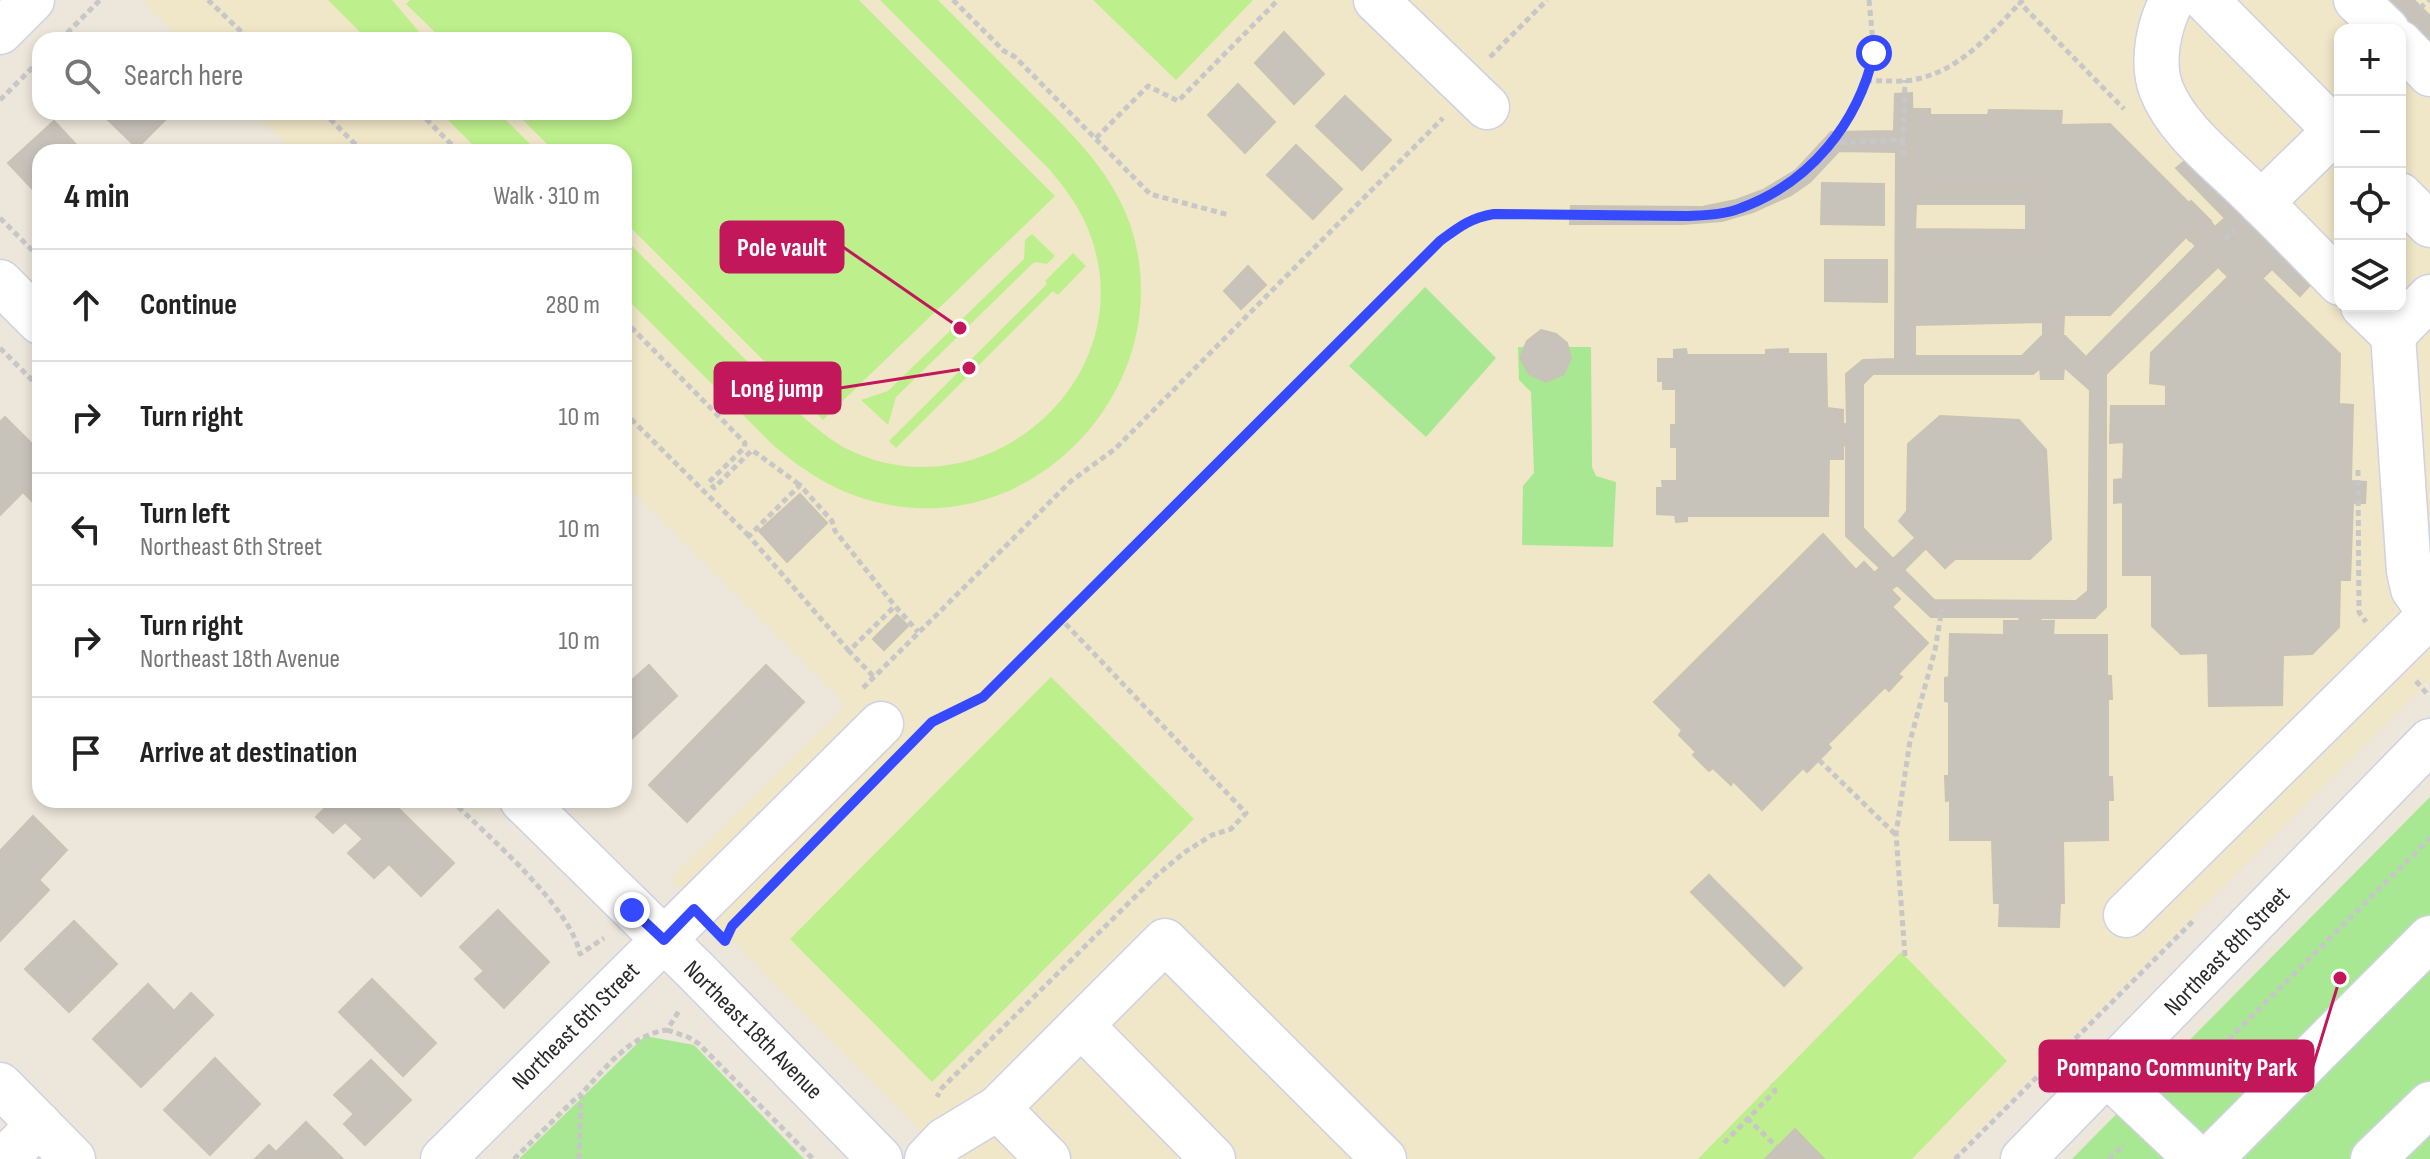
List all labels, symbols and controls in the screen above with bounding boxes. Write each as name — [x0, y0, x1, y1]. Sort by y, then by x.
map controls — [2334, 24, 2406, 312]
button: + — [2334, 24, 2406, 96]
search box — [32, 32, 632, 120]
route start — [1856, 35, 1892, 71]
icon: search — [60, 54, 104, 98]
text: Search here — [124, 58, 243, 94]
button: − — [2334, 96, 2406, 168]
button: locate — [2334, 168, 2406, 240]
text: 4 min — [64, 176, 130, 217]
text: Walk · 310 m — [493, 181, 600, 212]
callout: Pole vault — [721, 222, 843, 272]
text: Pole vault — [737, 233, 827, 264]
button: layers — [2334, 240, 2406, 312]
icon: ahead — [64, 283, 108, 327]
text: Continue — [140, 287, 237, 323]
text: 280 m — [545, 290, 600, 321]
callout: Long jump — [715, 363, 840, 413]
text: Long jump — [730, 374, 824, 405]
icon: right — [64, 395, 108, 439]
text: Turn right — [140, 399, 243, 435]
text: 10 m — [558, 402, 600, 433]
text: Turn left — [140, 496, 230, 532]
icon: left — [64, 507, 108, 551]
text: 10 m — [558, 514, 600, 545]
text: Northeast 6th Street — [140, 532, 322, 563]
text: Turn right — [140, 608, 243, 644]
icon: right — [64, 619, 108, 663]
text: 10 m — [558, 626, 600, 657]
text: Northeast 18th Avenue — [140, 644, 340, 675]
icon: arrive — [64, 731, 108, 775]
text: Arrive at destination — [140, 735, 357, 771]
street label: Northeast 8th Street — [2158, 880, 2296, 1022]
route end — [614, 892, 650, 928]
street label: Northeast 18th Avenue — [677, 954, 829, 1106]
street label: Northeast 6th Street — [506, 956, 646, 1096]
callout: Pompano Community Park — [2040, 1041, 2313, 1091]
text: Pompano Community Park — [2056, 1053, 2298, 1084]

